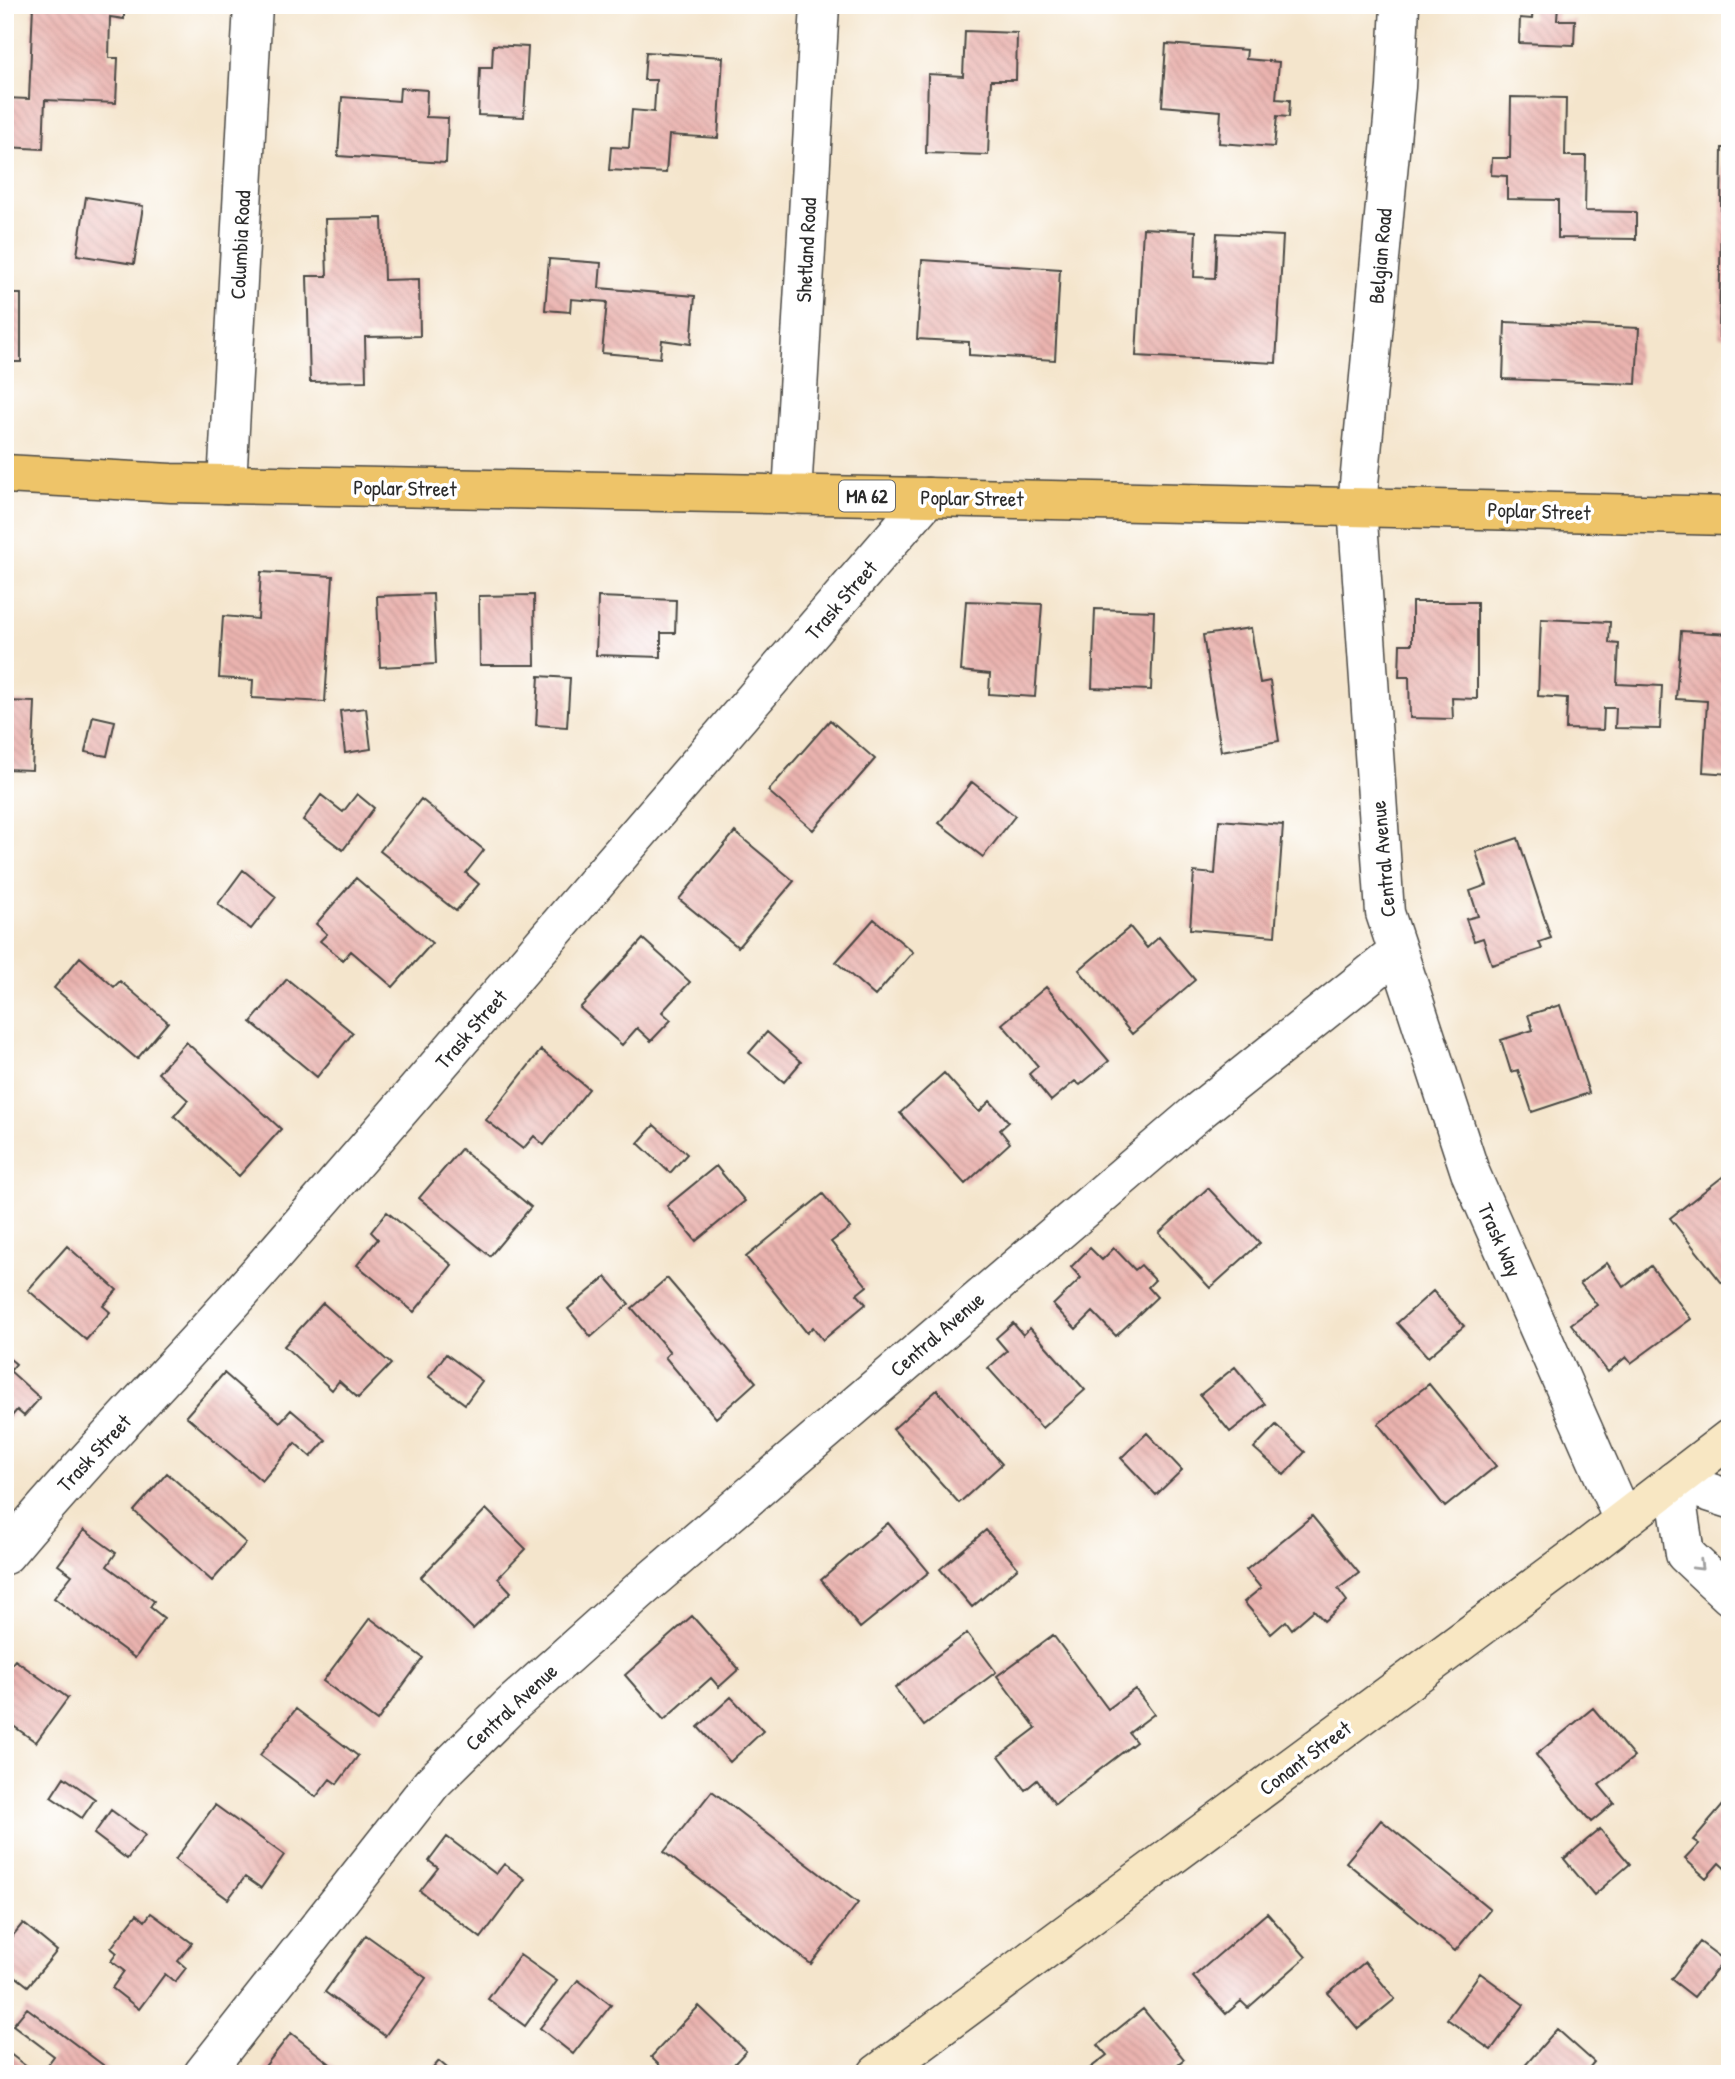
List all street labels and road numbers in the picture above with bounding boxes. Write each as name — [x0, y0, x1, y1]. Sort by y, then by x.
street label: Columbia Road — [223, 190, 257, 300]
street label: Shetland Road — [789, 197, 823, 303]
street label: Belgian Road — [1361, 207, 1399, 305]
street label: Poplar Street — [353, 473, 458, 503]
road number: MA 62 — [839, 481, 895, 512]
street label: Poplar Street — [920, 483, 1025, 513]
street label: Poplar Street — [1487, 495, 1592, 527]
street label: Trask Street — [798, 553, 884, 646]
street label: Central Avenue — [1363, 800, 1403, 918]
street label: Trask Street — [428, 982, 514, 1075]
street label: Trask Way — [1471, 1199, 1529, 1282]
street label: Central Avenue — [883, 1285, 991, 1383]
street label: Trask Street — [50, 1407, 138, 1498]
street label: Central Avenue — [458, 1657, 564, 1757]
street label: Conant Street — [1253, 1713, 1358, 1802]

